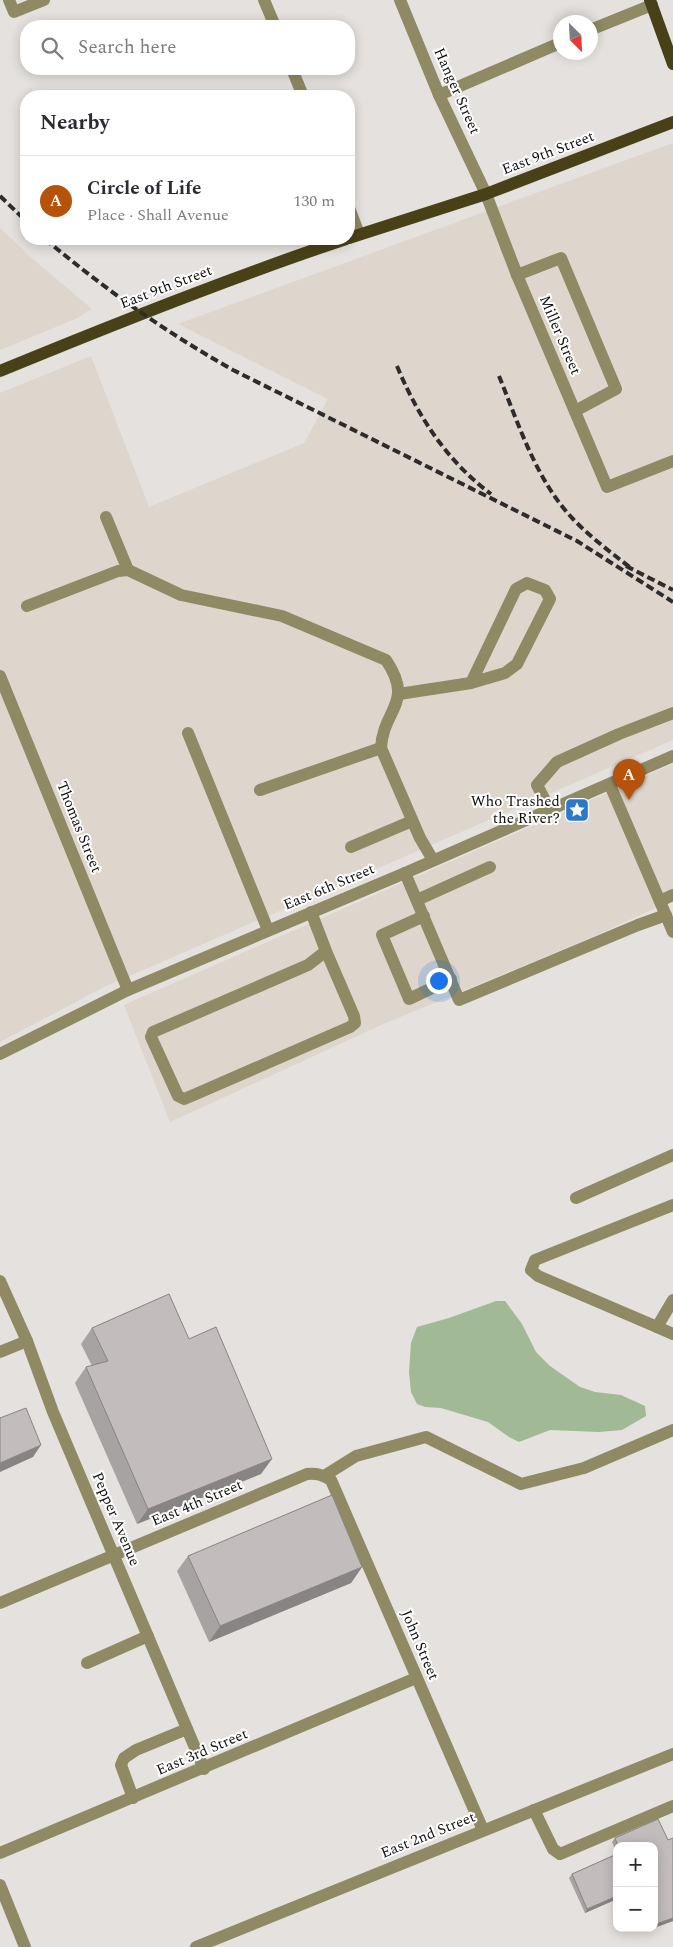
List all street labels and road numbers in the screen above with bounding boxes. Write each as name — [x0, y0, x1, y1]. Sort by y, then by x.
street label: Hanger Street — [428, 44, 486, 138]
street label: East 9th Street — [499, 125, 597, 181]
street label: East 9th Street — [117, 259, 215, 315]
street label: Miller Street — [533, 292, 587, 378]
street label: Thomas Street — [50, 778, 108, 876]
street label: East 6th Street — [280, 857, 378, 917]
street label: Pepper Avenue — [86, 1468, 146, 1570]
street label: East 4th Street — [148, 1473, 246, 1533]
street label: John Street — [395, 1606, 445, 1684]
street label: East 3rd Street — [153, 1722, 251, 1782]
street label: East 2nd Street — [377, 1806, 479, 1864]

